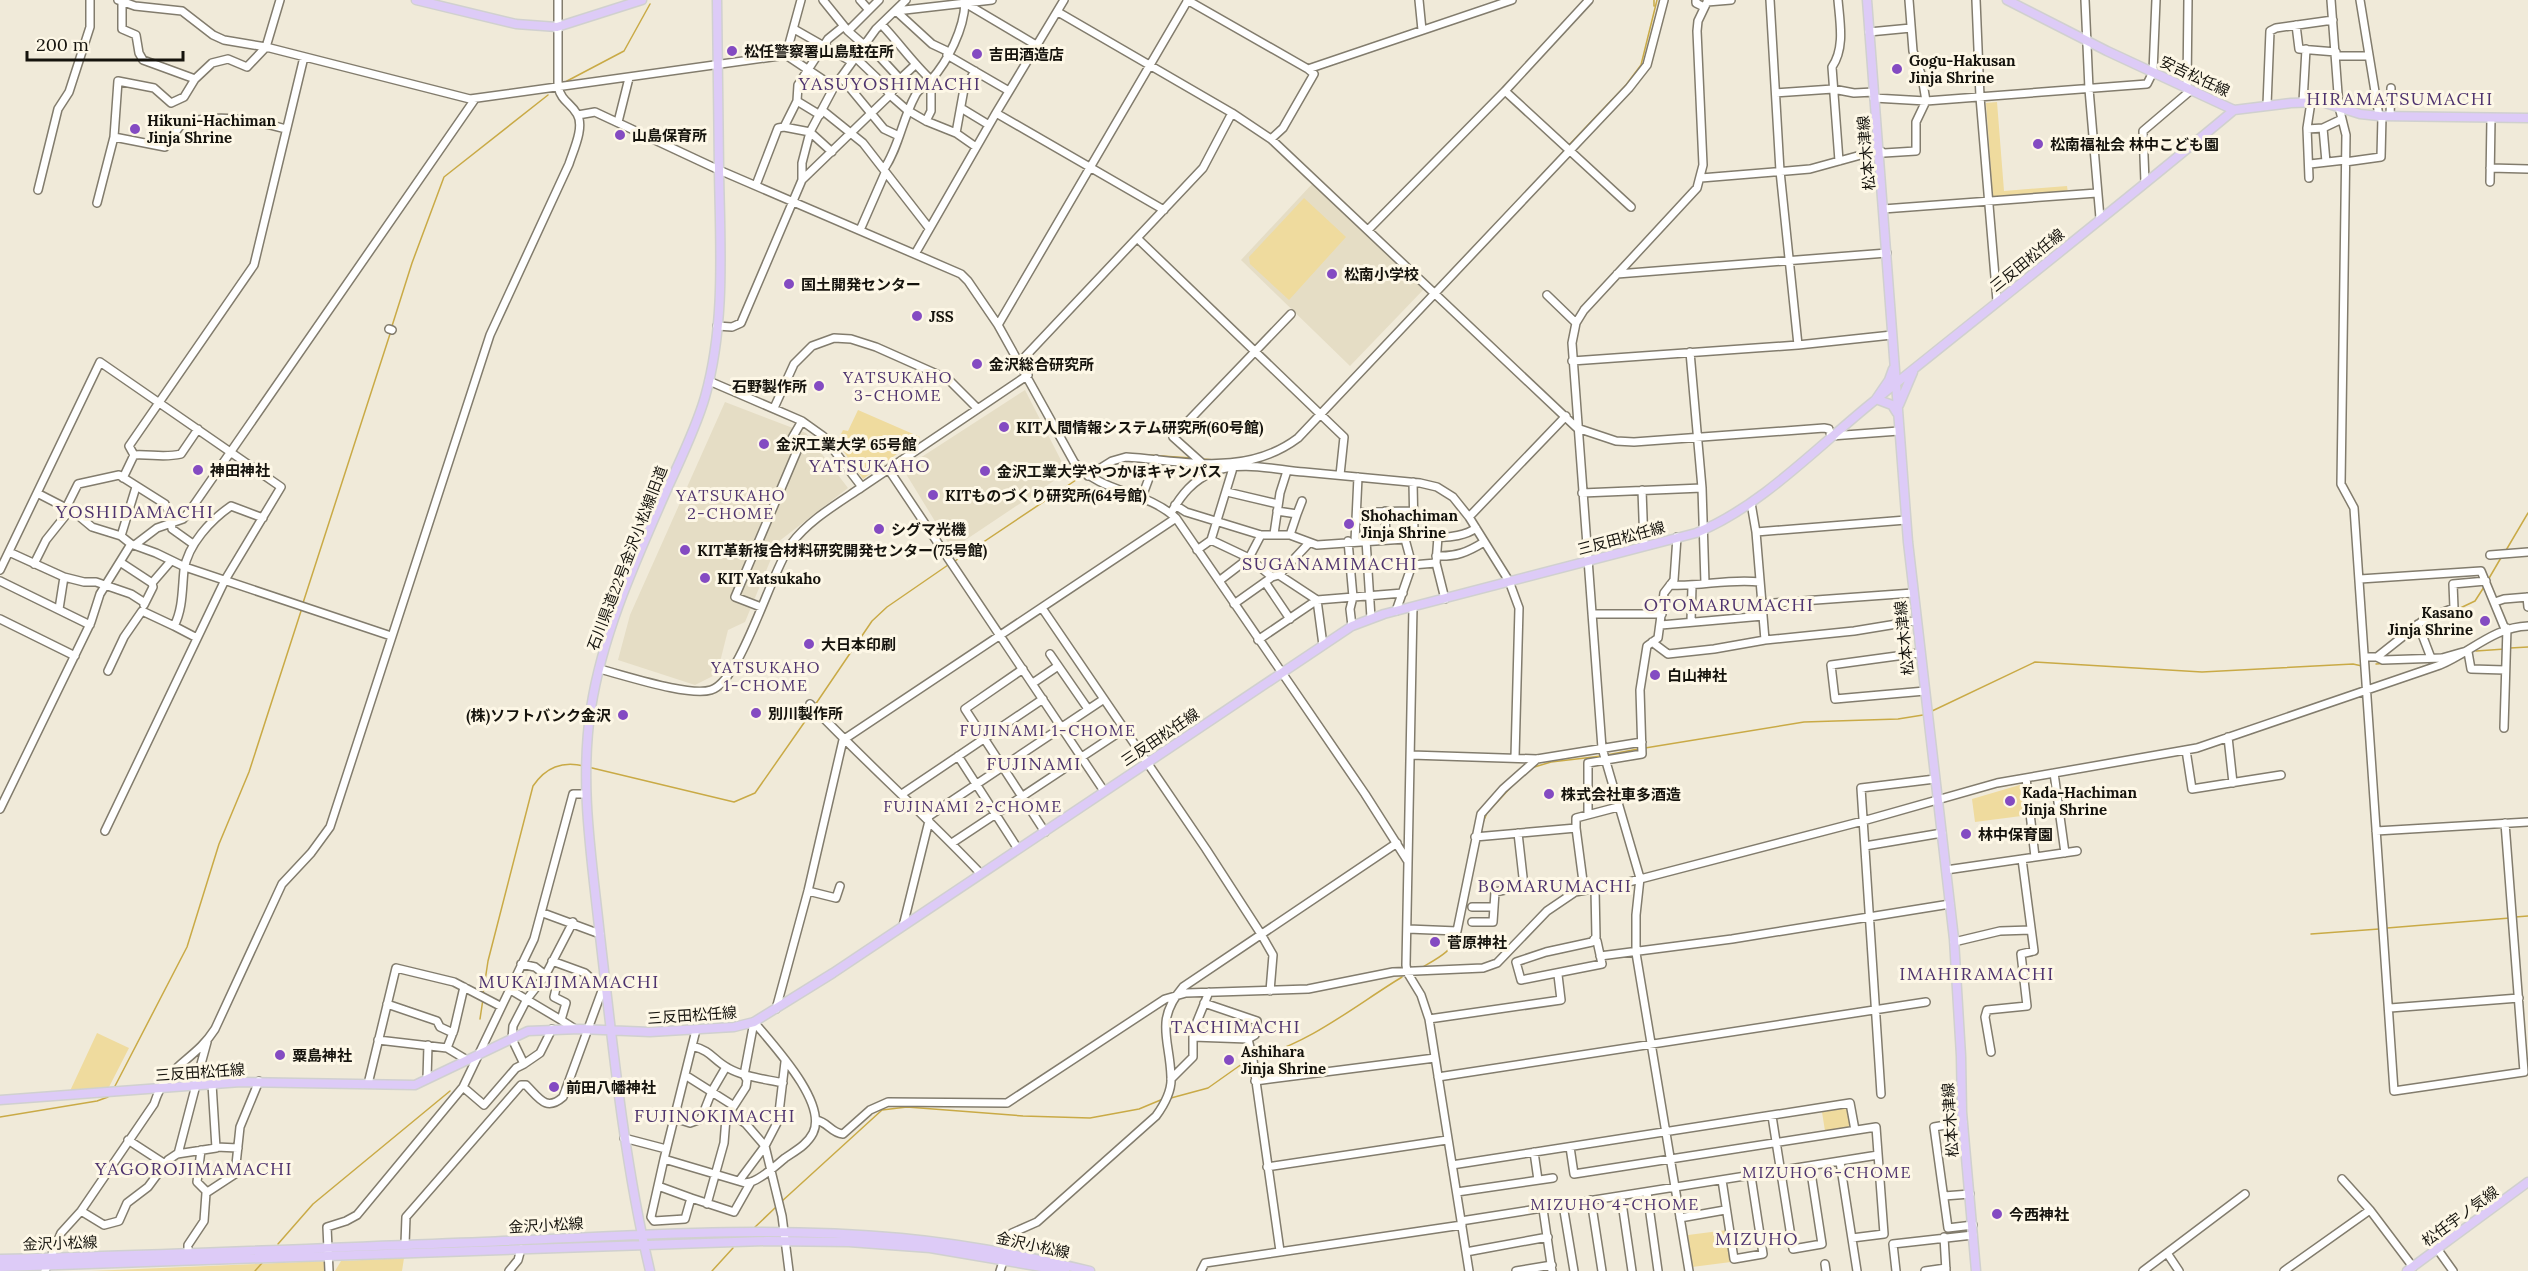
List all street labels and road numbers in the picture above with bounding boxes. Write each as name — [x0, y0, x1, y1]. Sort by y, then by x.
street label: 安吉松任線 — [2157, 52, 2233, 100]
street label: 松本木津線 — [1853, 115, 1879, 191]
street label: 三反田松任線 — [1986, 224, 2068, 296]
street label: 石川県道22号金沢小松線旧道 — [583, 463, 671, 653]
street label: 三反田松任線 — [1575, 517, 1667, 559]
street label: 松本木津線 — [1891, 600, 1917, 676]
street label: 三反田松任線 — [1117, 704, 1203, 770]
street label: 三反田松任線 — [646, 1002, 738, 1028]
street label: 三反田松任線 — [154, 1059, 246, 1085]
street label: 松本木津線 — [1938, 1082, 1962, 1158]
street label: 松任宇ノ気線 — [2418, 1182, 2502, 1250]
street label: 金沢小松線 — [508, 1214, 584, 1236]
street label: 金沢小松線 — [994, 1228, 1072, 1262]
street label: 金沢小松線 — [22, 1232, 98, 1254]

